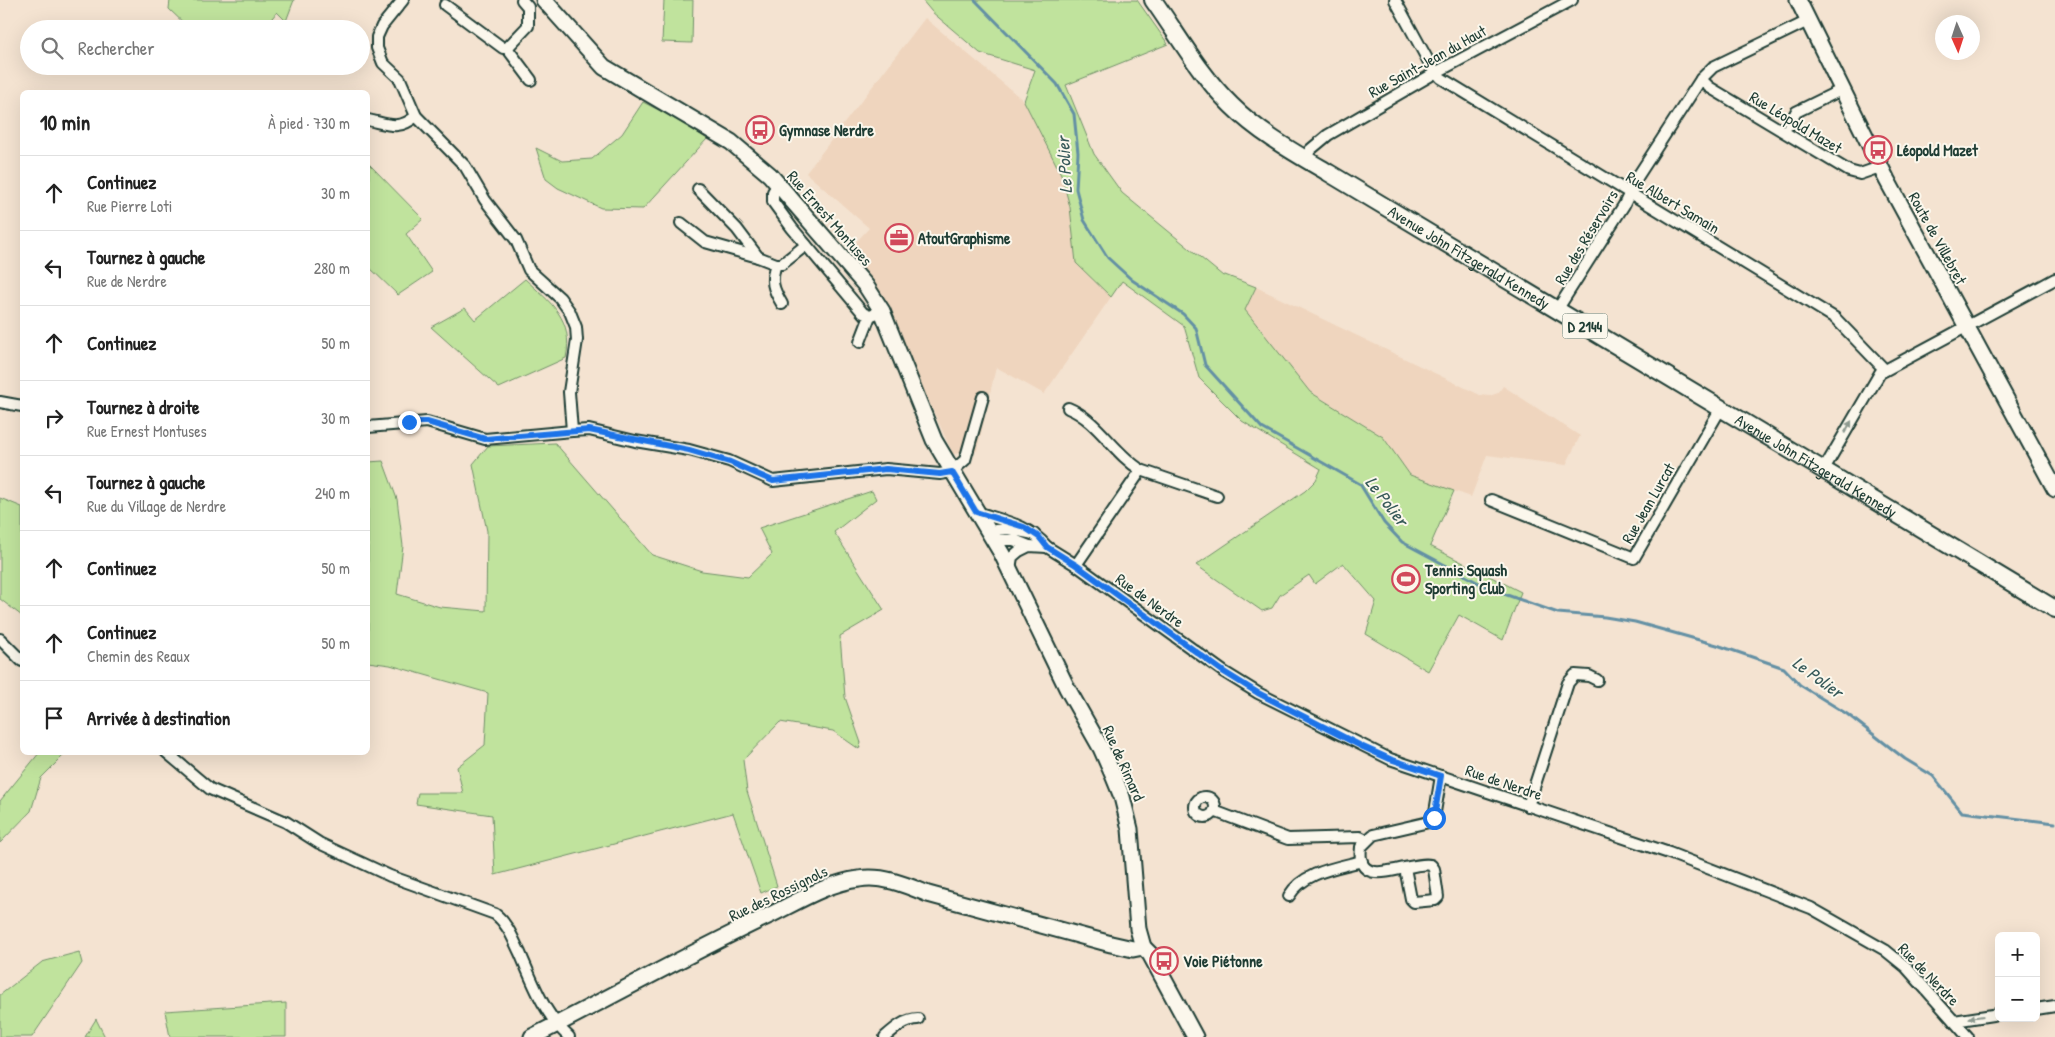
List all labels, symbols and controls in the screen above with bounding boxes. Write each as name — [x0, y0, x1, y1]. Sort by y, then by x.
north arrow — [1935, 15, 1980, 60]
street label: Rue Saint-Jean du Haut — [1364, 19, 1490, 103]
search box — [20, 20, 370, 75]
icon: search — [38, 34, 66, 62]
text: Rechercher — [78, 35, 155, 61]
street label: Rue Léopold Mazet — [1746, 86, 1847, 159]
text: 10 min — [40, 108, 90, 137]
text: À pied · 730 m — [268, 112, 350, 134]
bus stop icon: Gymnase Nerdre — [745, 115, 775, 145]
place label: Gymnase Nerdre — [779, 119, 874, 142]
water label: Le Polier — [1050, 134, 1078, 194]
bus stop icon: Léopold Mazet — [1863, 135, 1893, 165]
place label: Léopold Mazet — [1897, 139, 1978, 162]
street label: Rue Albert Samain — [1622, 165, 1724, 239]
street label: Rue Ernest Montuses — [782, 166, 878, 270]
text: Continuez — [87, 169, 156, 195]
icon: ahead — [40, 179, 68, 207]
text: 30 m — [321, 182, 350, 204]
street label: Rue des Réservoirs — [1549, 185, 1623, 289]
street label: Route de Villebret — [1904, 188, 1973, 289]
text: Rue Pierre Loti — [87, 195, 172, 217]
street label: Avenue John Fitzgerald Kennedy — [1384, 200, 1554, 314]
office icon: AtoutGraphisme — [884, 223, 914, 253]
place label: AtoutGraphisme — [918, 227, 1011, 250]
text: Tournez à gauche — [87, 244, 205, 270]
icon: left — [40, 254, 68, 282]
text: 280 m — [314, 257, 350, 279]
text: Rue de Nerdre — [87, 270, 167, 292]
road number: D 2144 — [1562, 314, 1608, 338]
icon: ahead — [40, 329, 68, 357]
text: Continuez — [87, 330, 156, 356]
text: 50 m — [322, 332, 350, 354]
text: Tournez à droite — [87, 394, 200, 420]
icon: right — [40, 404, 68, 432]
text: 30 m — [321, 407, 350, 429]
street label: Avenue John Fitzgerald Kennedy — [1731, 409, 1901, 523]
route end — [398, 411, 421, 434]
text: Rue Ernest Montuses — [87, 420, 207, 442]
one-way arrow — [1844, 421, 1853, 434]
street label: Rue Jean Lurcat — [1616, 458, 1680, 547]
text: Tournez à gauche — [87, 469, 205, 495]
water label: Le Polier — [1360, 471, 1416, 533]
icon: left — [40, 479, 68, 507]
text: 240 m — [315, 482, 350, 504]
text: Rue du Village de Nerdre — [87, 495, 226, 517]
icon: ahead — [40, 554, 68, 582]
text: Continuez — [87, 555, 156, 581]
text: 50 m — [322, 557, 350, 579]
place label: Tennis Squash Sporting Club — [1424, 559, 1507, 600]
sports icon: Tennis Squash Sporting Club — [1391, 564, 1421, 594]
street label: Rue de Nerdre — [1111, 568, 1189, 633]
text: Continuez — [87, 619, 156, 645]
icon: ahead — [40, 629, 68, 657]
text: 50 m — [322, 632, 350, 654]
text: Chemin des Reaux — [87, 645, 190, 667]
water label: Le Polier — [1788, 650, 1850, 705]
icon: arrive — [40, 704, 68, 732]
text: Arrivée à destination — [87, 705, 230, 731]
street label: Rue de Rimard — [1098, 722, 1150, 804]
street label: Rue de Nerdre — [1463, 759, 1546, 806]
route start — [1423, 807, 1446, 830]
street label: Rue des Rossignols — [725, 860, 831, 926]
map controls — [1995, 932, 2040, 1022]
button: + — [1995, 932, 2040, 977]
street label: Rue de Nerdre — [1893, 938, 1965, 1011]
bus stop icon: Voie Piétonne — [1149, 946, 1179, 976]
place label: Voie Piétonne — [1183, 950, 1263, 972]
button: − — [1995, 977, 2040, 1022]
one-way arrow — [1968, 1013, 1984, 1021]

